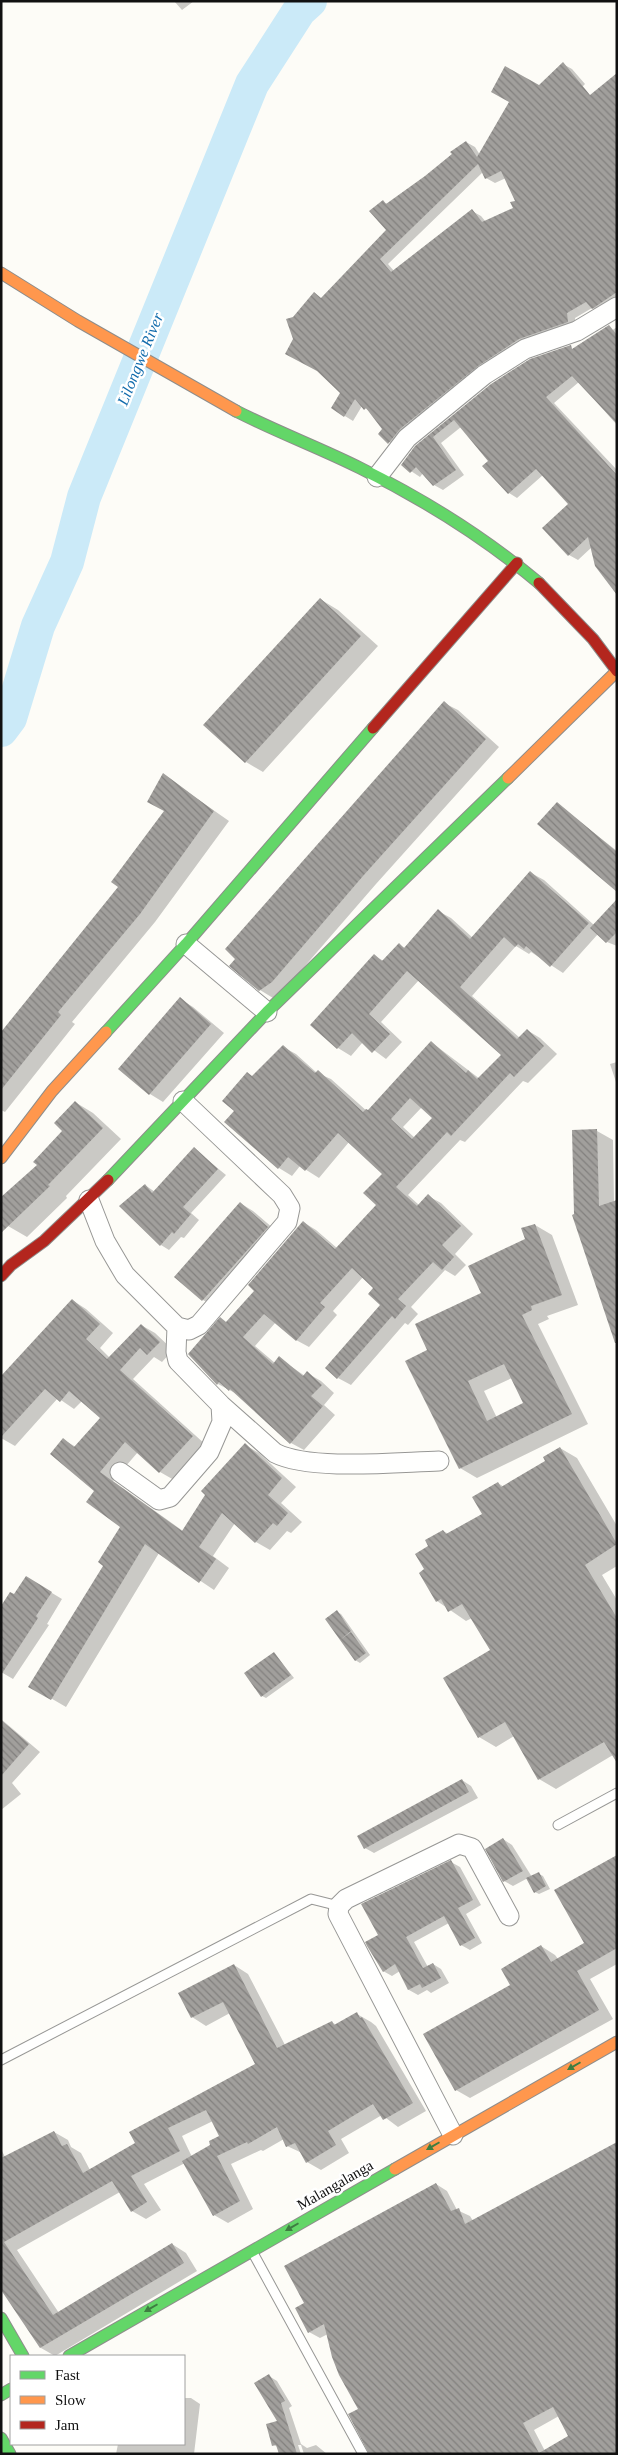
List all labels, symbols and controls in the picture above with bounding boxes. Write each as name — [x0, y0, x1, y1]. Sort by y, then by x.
water label: Lilongwe River — [113, 310, 167, 409]
one-way arrow — [567, 2062, 582, 2070]
one-way arrow — [426, 2142, 440, 2151]
street label: Malangalanga — [294, 2157, 376, 2213]
one-way arrow — [285, 2223, 300, 2231]
one-way arrow — [145, 2304, 158, 2313]
legend — [10, 2355, 185, 2445]
text: Fast — [55, 2367, 81, 2383]
text: Slow — [55, 2392, 86, 2408]
text: Jam — [55, 2417, 79, 2433]

